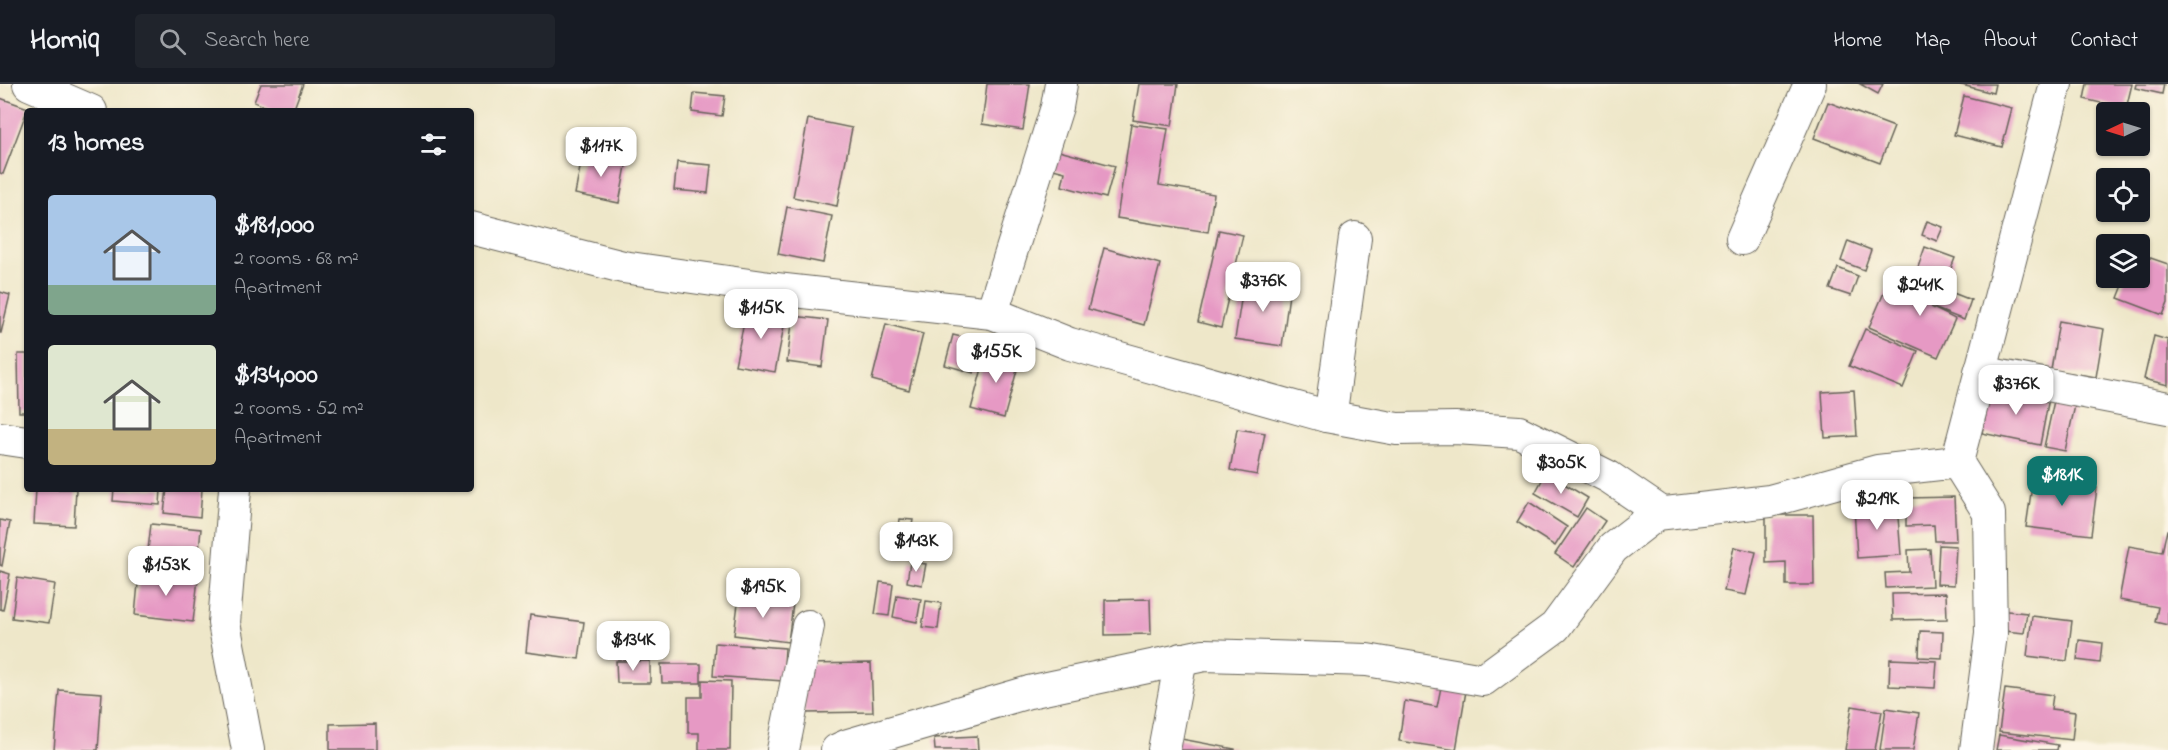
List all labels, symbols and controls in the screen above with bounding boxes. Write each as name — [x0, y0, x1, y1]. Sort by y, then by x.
search box — [135, 14, 555, 68]
text: Homiq — [30, 21, 99, 62]
icon: search — [156, 25, 189, 58]
text: Search here — [204, 25, 310, 57]
text: Home — [1833, 26, 1882, 56]
text: Map — [1915, 26, 1950, 56]
text: About — [1983, 26, 2037, 56]
text: Contact — [2070, 26, 2138, 56]
north arrow — [2096, 102, 2150, 156]
map controls — [2096, 102, 2150, 288]
text: 13 homes — [48, 125, 144, 163]
pin: $117K — [559, 127, 643, 178]
icon: filters — [417, 128, 450, 161]
text: $117K — [580, 132, 622, 161]
button: locate — [2096, 168, 2150, 222]
text: $181,000 — [234, 207, 314, 245]
icon: home — [96, 219, 168, 291]
button: layers — [2096, 234, 2150, 288]
text: 2 rooms · 68 m² — [234, 245, 359, 274]
pin: $376K — [1221, 262, 1305, 313]
pin: $241K — [1878, 266, 1962, 317]
text: $376K — [1239, 267, 1287, 296]
text: $241K — [1897, 271, 1943, 300]
text: Apartment — [234, 274, 322, 303]
pin: $115K — [719, 289, 803, 340]
text: $115K — [738, 294, 784, 323]
pin: $155K — [954, 333, 1038, 384]
text: $155K — [970, 338, 1022, 367]
text: $134,000 — [234, 357, 318, 395]
pin: $376K — [1974, 365, 2058, 416]
icon: home — [96, 369, 168, 441]
text: $376K — [1992, 370, 2040, 399]
text: 2 rooms · 52 m² — [234, 395, 364, 424]
text: Apartment — [234, 424, 322, 453]
pin: $305K — [1519, 444, 1603, 495]
text: $305K — [1536, 449, 1586, 478]
pin: $181K — [2020, 456, 2104, 507]
text: $181K — [2041, 461, 2083, 490]
pin: $219K — [1835, 480, 1919, 531]
text: $219K — [1855, 485, 1899, 514]
pin: $143K — [874, 522, 958, 573]
text: $143K — [894, 527, 938, 556]
pin: $153K — [124, 546, 208, 597]
text: $153K — [142, 551, 190, 580]
pin: $195K — [721, 568, 805, 619]
text: $195K — [740, 573, 786, 602]
pin: $134K — [591, 621, 675, 672]
text: $134K — [611, 626, 655, 655]

